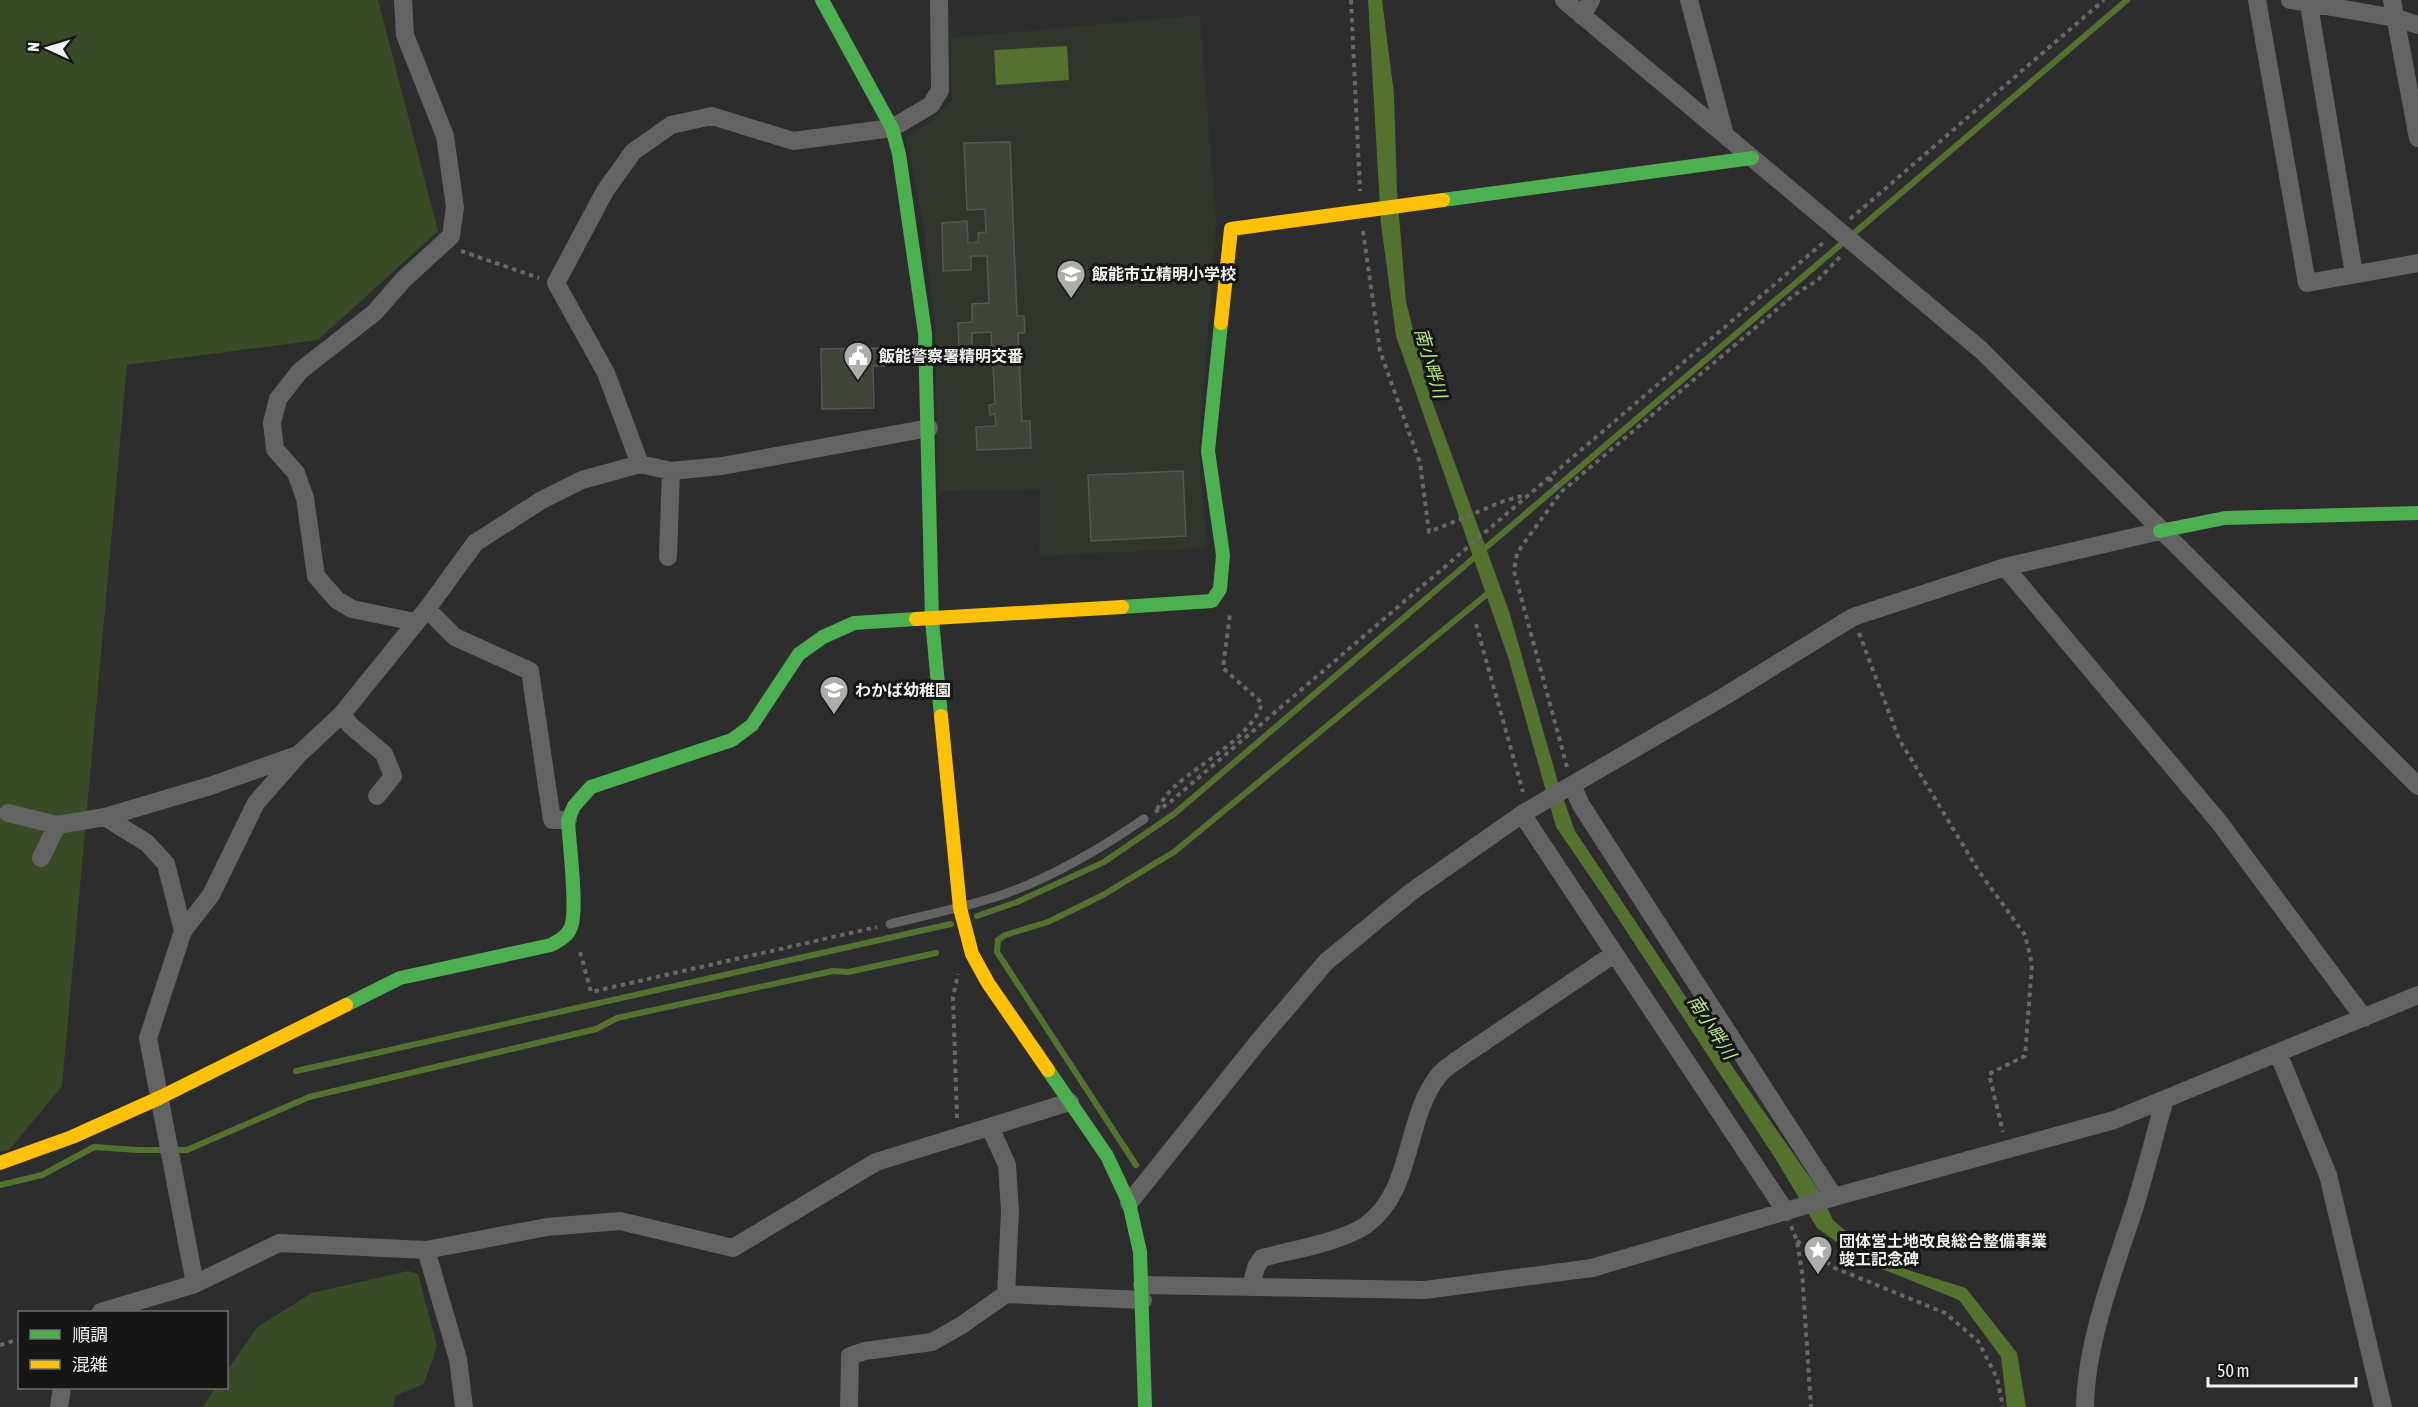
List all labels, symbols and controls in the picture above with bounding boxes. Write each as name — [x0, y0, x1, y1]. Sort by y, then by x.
north arrow — [18, 18, 78, 78]
text: N — [24, 42, 42, 52]
school or university icon: 飯能市立精明小学校 — [1055, 258, 1087, 300]
place label: 飯能市立精明小学校 — [1091, 265, 1236, 283]
water label: 南小畔川 — [1411, 326, 1452, 402]
public building icon: 飯能警察署精明交番 — [842, 340, 874, 382]
place label: 飯能警察署精明交番 — [878, 347, 1023, 365]
school or university icon: わかば幼稚園 — [818, 674, 850, 716]
place label: わかば幼稚園 — [855, 681, 951, 699]
water label: 南小畔川 — [1684, 991, 1742, 1065]
place label: 団体営土地改良総合整備事業 竣工記念碑 — [1839, 1232, 2047, 1268]
place icon: 団体営土地改良総合整備事業 竣工記念碑 — [1802, 1234, 1834, 1276]
legend — [18, 1311, 228, 1389]
text: 順調 — [72, 1324, 108, 1345]
scale bar — [2208, 1350, 2356, 1388]
text: 混雑 — [72, 1354, 108, 1375]
text: 50 m — [2217, 1360, 2249, 1381]

